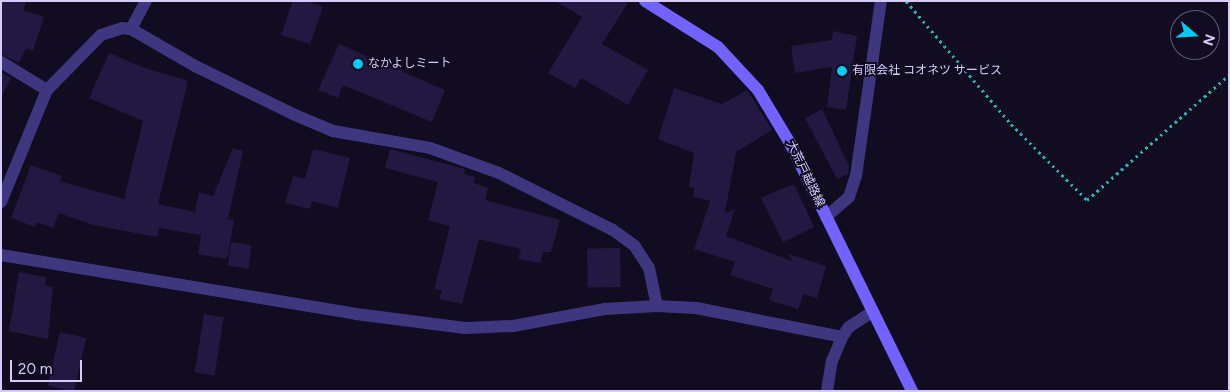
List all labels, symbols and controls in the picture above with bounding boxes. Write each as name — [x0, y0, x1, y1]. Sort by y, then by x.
north arrow — [1170, 10, 1220, 60]
text: N — [1199, 32, 1219, 48]
place label: なかよしミート — [368, 57, 452, 71]
marker: なかよしミート — [352, 58, 364, 70]
place label: 有限会社 コオネツ サービス — [852, 64, 1002, 78]
marker: 有限会社 コオネツ サービス — [836, 65, 848, 77]
street label: 大荒戸越路線 — [783, 138, 827, 210]
scale bar — [12, 350, 85, 382]
text: 20 m — [18, 360, 52, 378]

